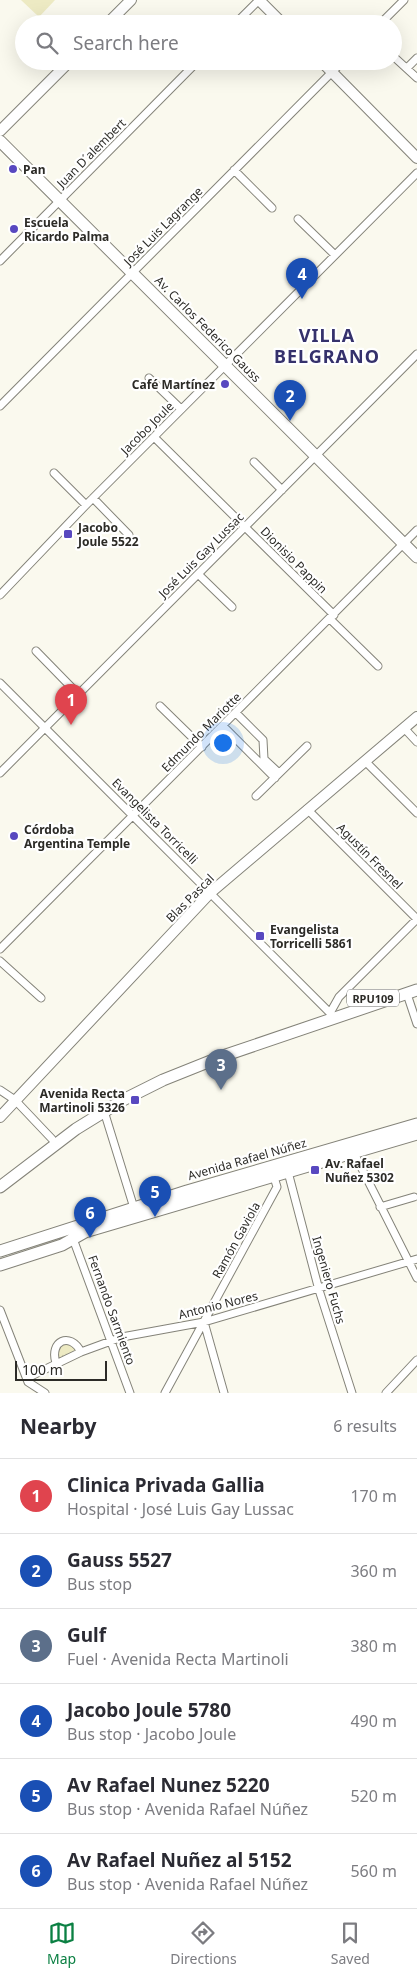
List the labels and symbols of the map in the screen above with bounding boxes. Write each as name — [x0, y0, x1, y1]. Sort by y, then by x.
street label: Juan D´alembert — [52, 114, 130, 192]
place label: Pan — [23, 161, 45, 178]
marker: Pan — [7, 163, 19, 175]
street label: José Luis Lagrange — [119, 183, 206, 270]
place label: Escuela Ricardo Palma — [24, 214, 109, 245]
marker: Escuela Ricardo Palma — [8, 223, 20, 235]
pin: 4 — [286, 258, 318, 299]
street label: Av. Carlos Federico Gauss — [151, 272, 265, 386]
district label: VILLA BELGRANO — [274, 323, 380, 368]
place label: Café Martínez — [132, 376, 215, 393]
marker: Café Martínez — [219, 378, 231, 390]
pin: 2 — [274, 380, 306, 421]
street label: Jacobo Joule — [116, 398, 177, 459]
street label: José Luis Gay Lussac — [154, 508, 248, 602]
place label: Jacobo Joule 5522 — [77, 519, 139, 550]
street label: Dionisio Pappin — [257, 523, 331, 597]
marker: Jacobo Joule 5522 — [62, 528, 74, 540]
pin: 1 — [55, 684, 87, 725]
street label: Edmundo Mariotte — [157, 688, 245, 776]
your location — [210, 730, 236, 756]
street label: Evangelista Torricelli — [108, 774, 202, 868]
street label: Agustín Fresnel — [333, 819, 407, 893]
place label: Córdoba Argentina Temple — [24, 821, 130, 852]
marker: Córdoba Argentina Temple — [8, 830, 20, 842]
street label: Blas Pascal — [162, 870, 218, 926]
place label: Evangelista Torricelli 5861 — [270, 921, 353, 952]
marker: Evangelista Torricelli 5861 — [254, 930, 266, 942]
road number: RPU109 — [347, 990, 399, 1006]
pin: 3 — [205, 1049, 237, 1090]
place label: Avenida Recta Martinoli 5326 — [39, 1085, 125, 1116]
marker: Avenida Recta Martinoli 5326 — [129, 1094, 141, 1106]
street label: Avenida Rafael Núñez — [186, 1134, 309, 1184]
place label: Av. Rafael Nuñez 5302 — [325, 1155, 394, 1186]
marker: Av. Rafael Nuñez 5302 — [309, 1164, 321, 1176]
pin: 5 — [139, 1176, 171, 1217]
pin: 6 — [74, 1197, 106, 1238]
street label: Ramón Gaviola — [208, 1199, 264, 1281]
street label: Ingeniero Fuchs — [308, 1234, 350, 1326]
street label: Fernando Sarmiento — [84, 1253, 140, 1367]
street label: Antonio Nores — [177, 1287, 260, 1323]
scale bar — [15, 1358, 108, 1381]

